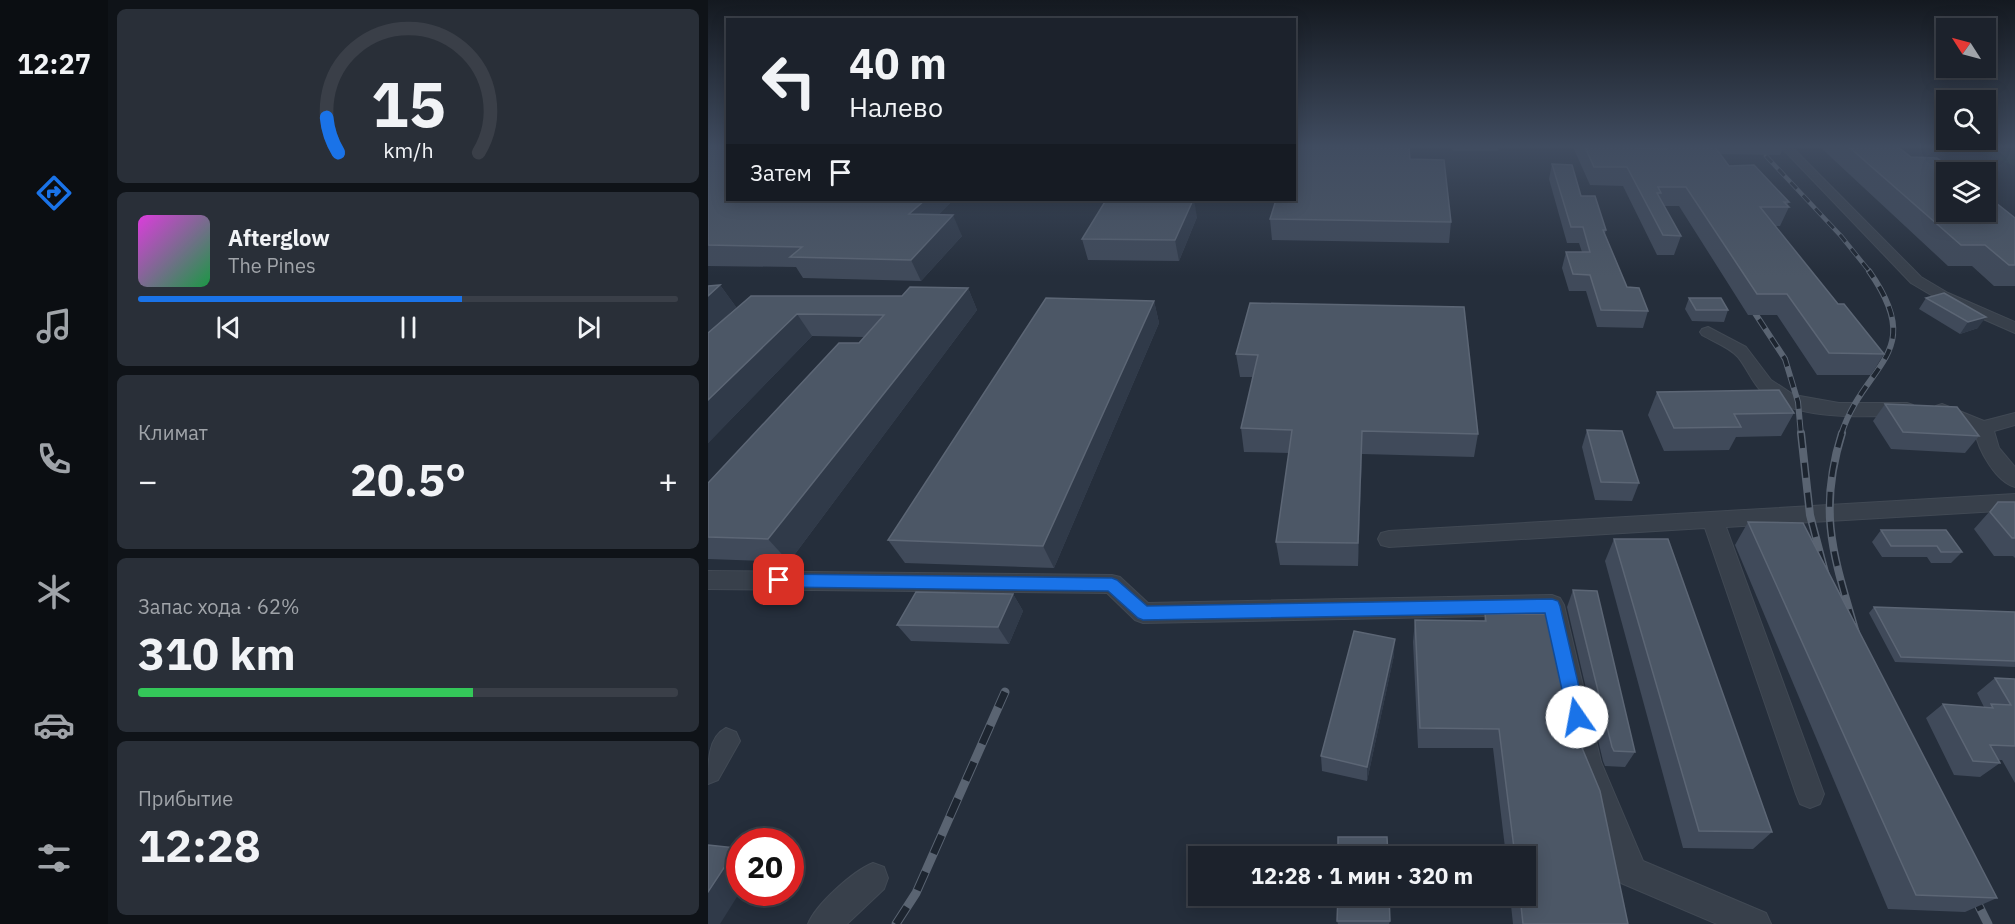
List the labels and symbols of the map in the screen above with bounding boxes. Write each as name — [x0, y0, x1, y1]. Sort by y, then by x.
north arrow — [1936, 18, 1996, 78]
pin — [753, 554, 804, 605]
position arrow — [1545, 685, 1609, 749]
speed limit sign: 20 — [726, 828, 804, 906]

